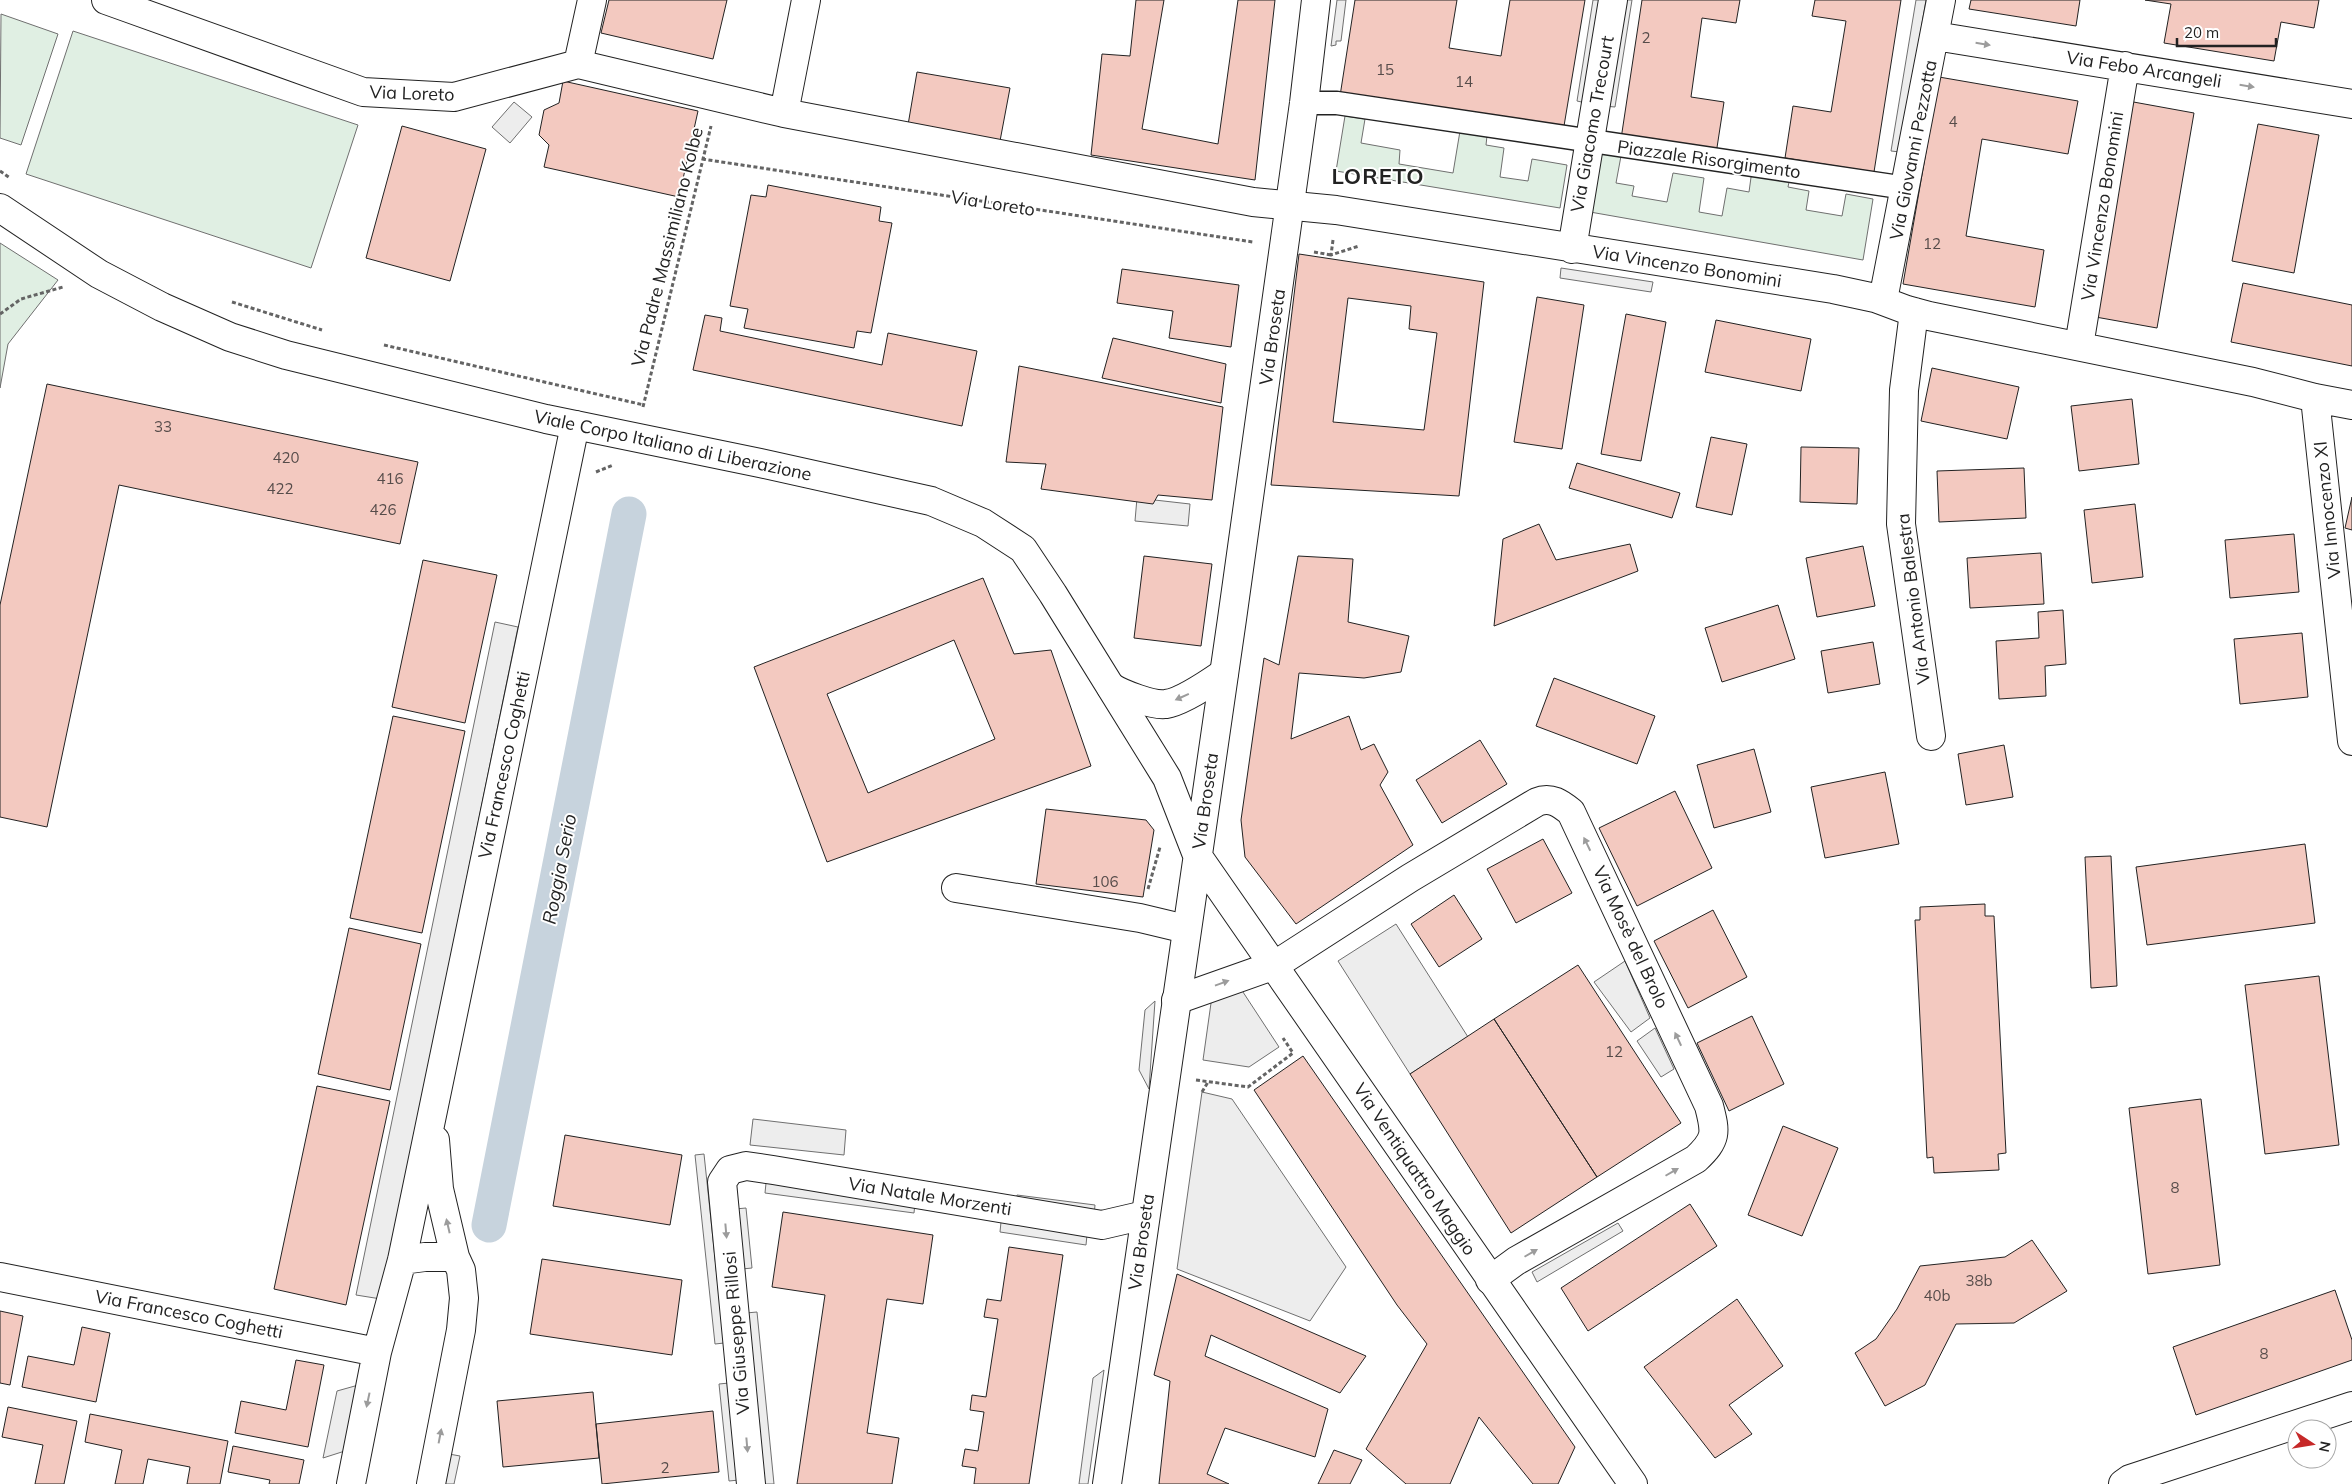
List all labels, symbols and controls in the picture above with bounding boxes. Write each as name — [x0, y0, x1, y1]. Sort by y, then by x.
scale bar — [2177, 15, 2276, 47]
text: 20 m — [2184, 23, 2219, 42]
house number: 2 — [1641, 28, 1651, 47]
street label: Via Giacomo Trecourt — [1565, 34, 1619, 214]
one-way arrow — [1976, 40, 1992, 48]
street label: Via Febo Arcangeli — [2065, 45, 2223, 93]
street label: Via Giovanni Pezzotta — [1884, 58, 1942, 242]
house number: 15 — [1376, 60, 1394, 79]
house number: 14 — [1455, 72, 1473, 91]
street label: Via Loreto — [369, 80, 455, 106]
one-way arrow — [2240, 83, 2256, 91]
street label: Via Vincenzo Bonomini — [2076, 110, 2128, 302]
house number: 4 — [1948, 112, 1958, 131]
street label: Via Padre Massimiliano Kolbe — [626, 125, 708, 369]
street label: Piazzale Risorgimento — [1616, 135, 1802, 183]
district label: LORETO — [1331, 162, 1425, 190]
street label: Via Loreto — [949, 185, 1037, 221]
house number: 12 — [1923, 234, 1941, 253]
street label: Via Vincenzo Bonomini — [1591, 240, 1783, 292]
street label: Via Broseta — [1254, 287, 1290, 387]
street label: Viale Corpo Italiano di Liberazione — [532, 404, 814, 486]
house number: 33 — [154, 417, 172, 436]
street label: Via Innocenzo XI — [2308, 440, 2346, 580]
house number: 420 — [272, 448, 300, 467]
house number: 416 — [376, 469, 404, 488]
house number: 422 — [266, 479, 294, 498]
house number: 426 — [369, 500, 397, 519]
street label: Via Antonio Balestra — [1891, 512, 1935, 686]
street label: Via Francesco Coghetti — [473, 669, 535, 861]
one-way arrow — [1175, 694, 1189, 702]
street label: Via Broseta — [1187, 751, 1223, 851]
water label: Roggia Serio — [537, 812, 581, 926]
one-way arrow — [1583, 837, 1591, 851]
street label: Via Mosè del Brolo — [1588, 862, 1674, 1012]
house number: 106 — [1091, 872, 1119, 891]
one-way arrow — [1214, 979, 1229, 986]
one-way arrow — [1674, 1031, 1682, 1046]
house number: 12 — [1605, 1042, 1623, 1061]
street label: Via Ventiquattro Maggio — [1349, 1078, 1481, 1260]
one-way arrow — [1665, 1168, 1678, 1177]
street label: Via Natale Morzenti — [847, 1172, 1013, 1220]
house number: 8 — [2170, 1178, 2180, 1197]
street label: Via Broseta — [1123, 1192, 1159, 1292]
one-way arrow — [444, 1218, 452, 1233]
one-way arrow — [722, 1223, 730, 1239]
one-way arrow — [1523, 1249, 1538, 1257]
street label: Via Giuseppe Rillosi — [717, 1250, 755, 1416]
house number: 38b — [1965, 1271, 1993, 1290]
street label: Via Francesco Coghetti — [93, 1284, 285, 1344]
house number: 40b — [1923, 1286, 1951, 1305]
house number: 8 — [2259, 1344, 2269, 1363]
one-way arrow — [363, 1392, 371, 1408]
north arrow — [2287, 1419, 2337, 1469]
one-way arrow — [437, 1428, 445, 1444]
one-way arrow — [743, 1437, 751, 1453]
text: N — [2315, 1440, 2335, 1454]
house number: 2 — [660, 1458, 670, 1477]

